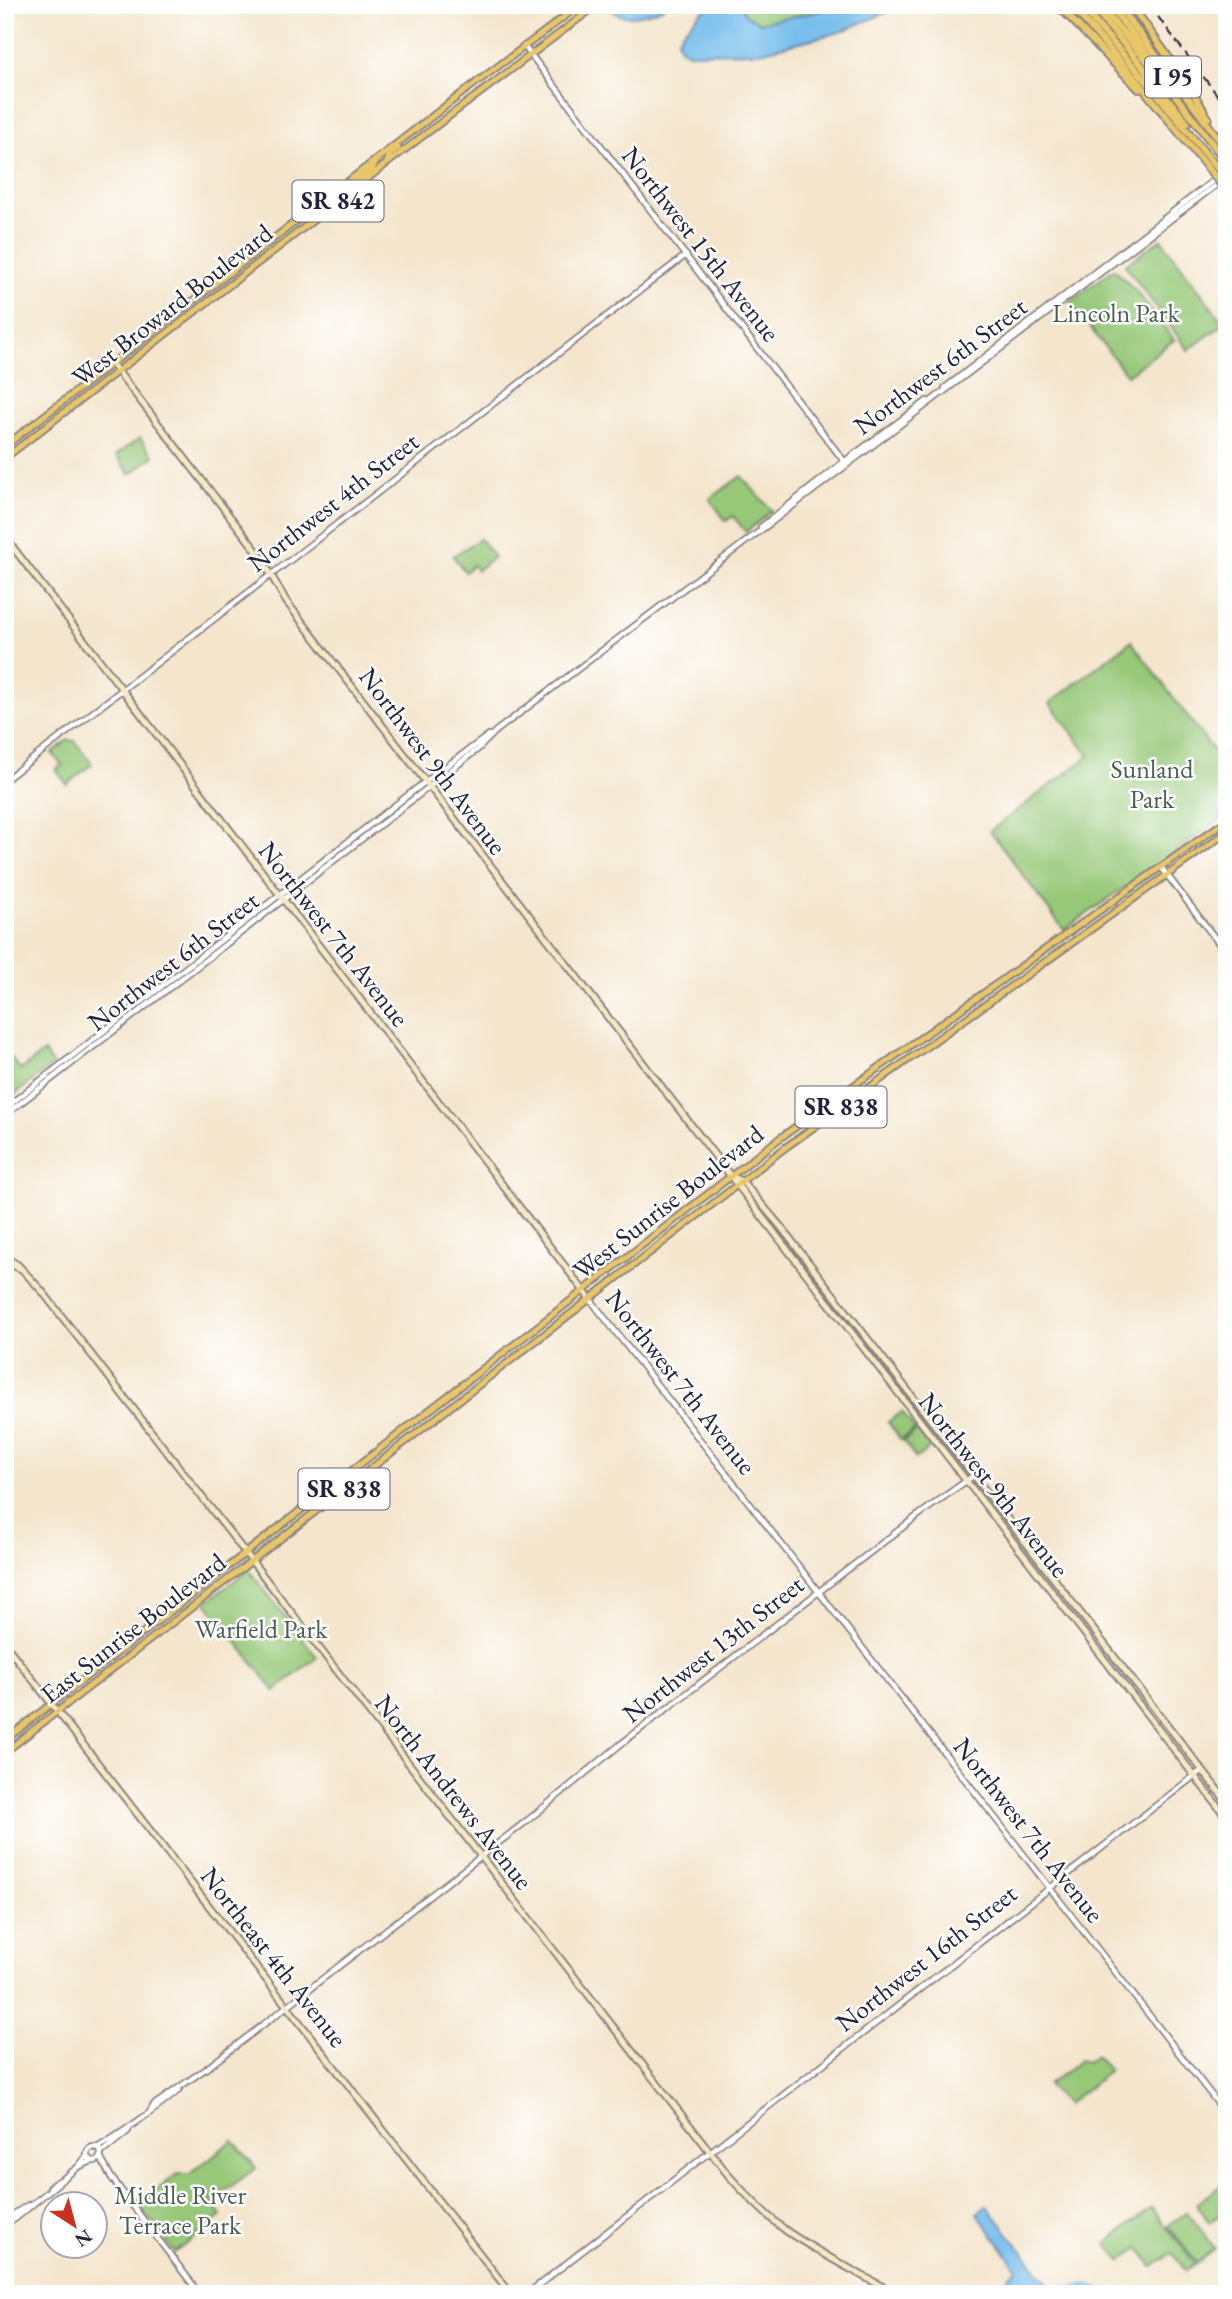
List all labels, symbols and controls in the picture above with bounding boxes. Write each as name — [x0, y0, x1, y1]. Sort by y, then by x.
road number: I 95 — [1145, 56, 1201, 98]
street label: Northwest 15th Avenue — [614, 140, 788, 348]
road number: SR 842 — [292, 181, 384, 222]
street label: West Broward Boulevard — [65, 215, 280, 394]
street label: Northwest 6th Street — [847, 290, 1033, 442]
park label: Lincoln Park — [1052, 296, 1180, 330]
street label: Northwest 4th Street — [240, 424, 426, 580]
street label: Northwest 9th Avenue — [351, 661, 515, 861]
park label: Sunland Park — [1110, 752, 1194, 816]
street label: Northwest 7th Avenue — [251, 835, 417, 1033]
street label: Northwest 6th Street — [80, 883, 266, 1039]
road number: SR 838 — [796, 1086, 886, 1128]
street label: West Sunrise Boulevard — [566, 1116, 771, 1287]
street label: Northwest 7th Avenue — [598, 1283, 764, 1481]
street label: Northwest 9th Avenue — [911, 1386, 1077, 1584]
road number: SR 838 — [298, 1469, 390, 1510]
street label: East Sunrise Boulevard — [34, 1545, 233, 1711]
street label: Northwest 13th Street — [615, 1568, 811, 1730]
park label: Warfield Park — [195, 1612, 328, 1646]
street label: North Andrews Avenue — [367, 1688, 541, 1896]
street label: Northwest 7th Avenue — [946, 1731, 1112, 1929]
street label: Northeast 4th Avenue — [193, 1860, 355, 2054]
street label: Northwest 16th Street — [828, 1877, 1024, 2039]
park label: Middle River Terrace Park — [114, 2178, 246, 2242]
north arrow — [38, 2190, 108, 2260]
text: N — [70, 2224, 97, 2253]

